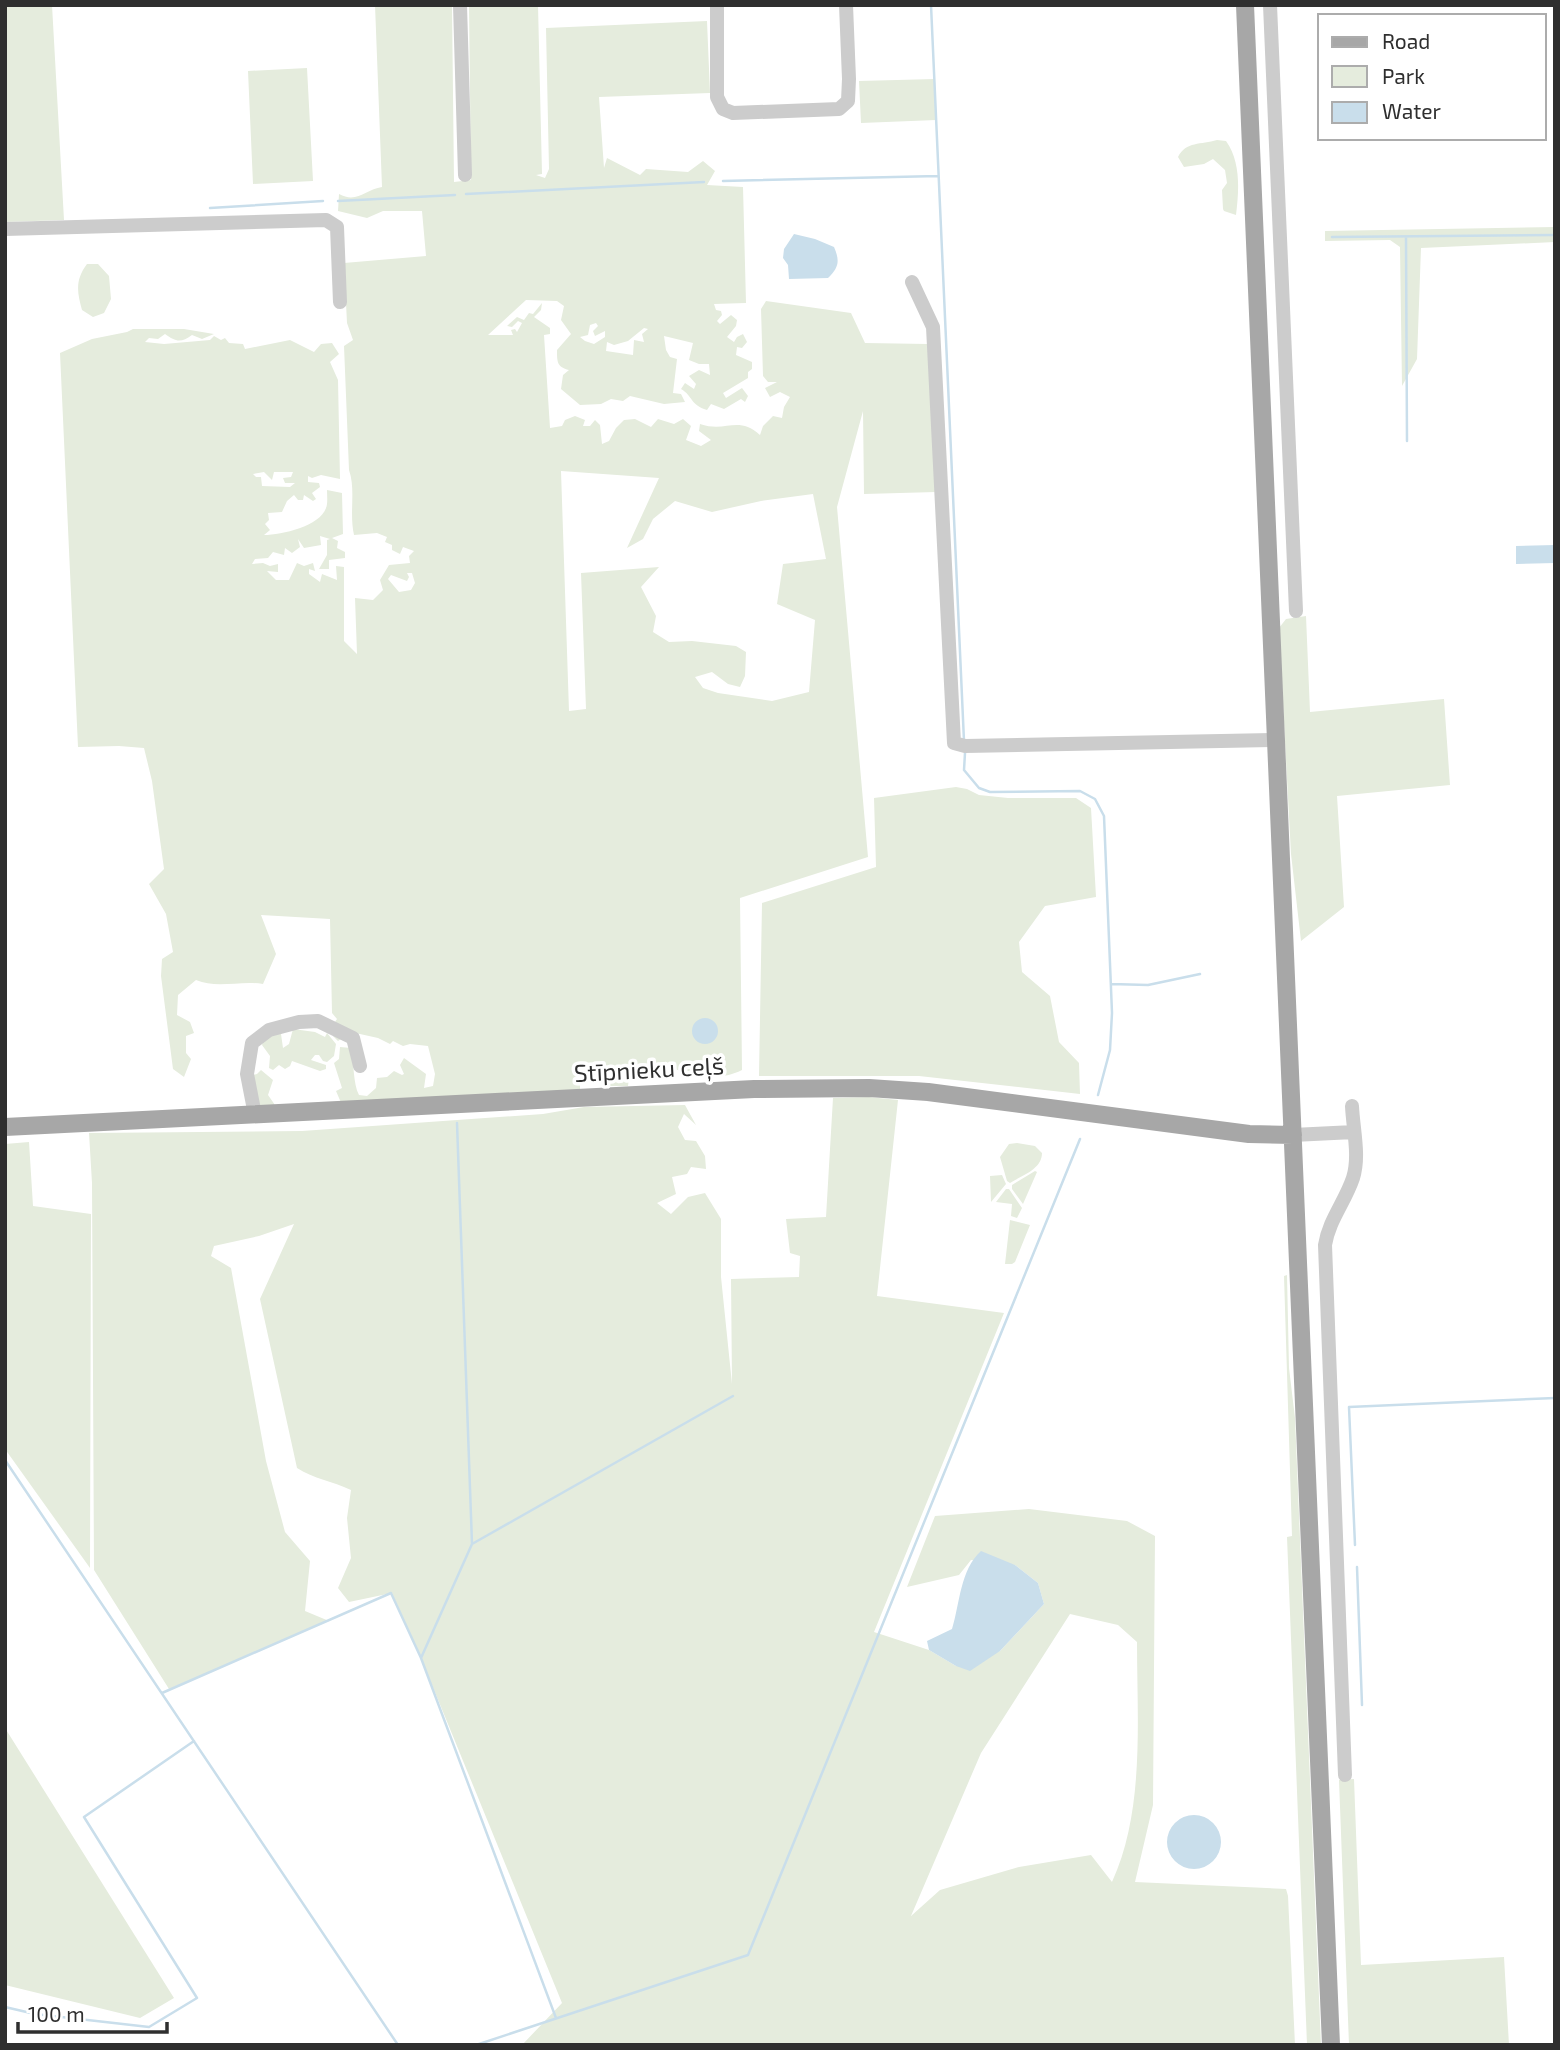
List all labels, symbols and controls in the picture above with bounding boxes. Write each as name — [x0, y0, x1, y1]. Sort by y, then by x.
legend — [1318, 14, 1546, 140]
text: Road — [1382, 28, 1430, 53]
text: Park — [1382, 63, 1425, 88]
text: Water — [1382, 98, 1441, 123]
street label: Stīpnieku ceļš — [573, 1050, 725, 1089]
scale bar — [18, 1990, 166, 2034]
text: 100 m — [28, 2001, 85, 2026]

